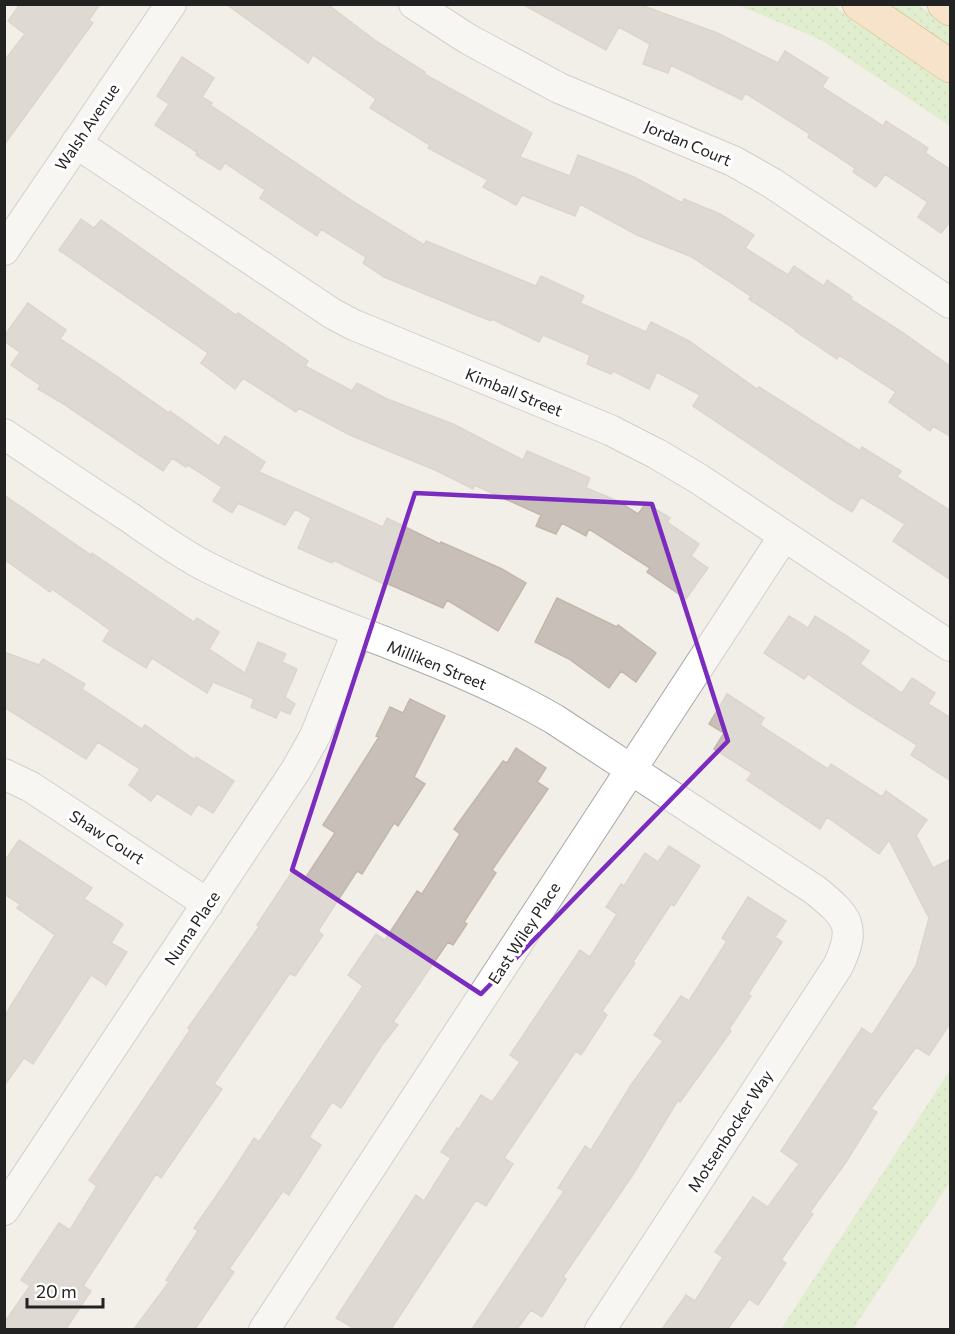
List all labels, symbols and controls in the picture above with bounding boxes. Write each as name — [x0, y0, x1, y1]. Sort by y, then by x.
street label: Walsh Avenue — [51, 80, 123, 174]
street label: Jordan Court — [642, 116, 735, 170]
street label: Kimball Street — [463, 363, 566, 420]
street label: Milliken Street — [385, 636, 490, 693]
street label: Shaw Court — [66, 805, 148, 868]
street label: East Wiley Place — [484, 878, 564, 987]
street label: Numa Place — [160, 887, 223, 968]
street label: Motsenbocker Way — [683, 1066, 776, 1195]
scale bar — [27, 1271, 104, 1309]
text: 20 m — [36, 1280, 77, 1302]

